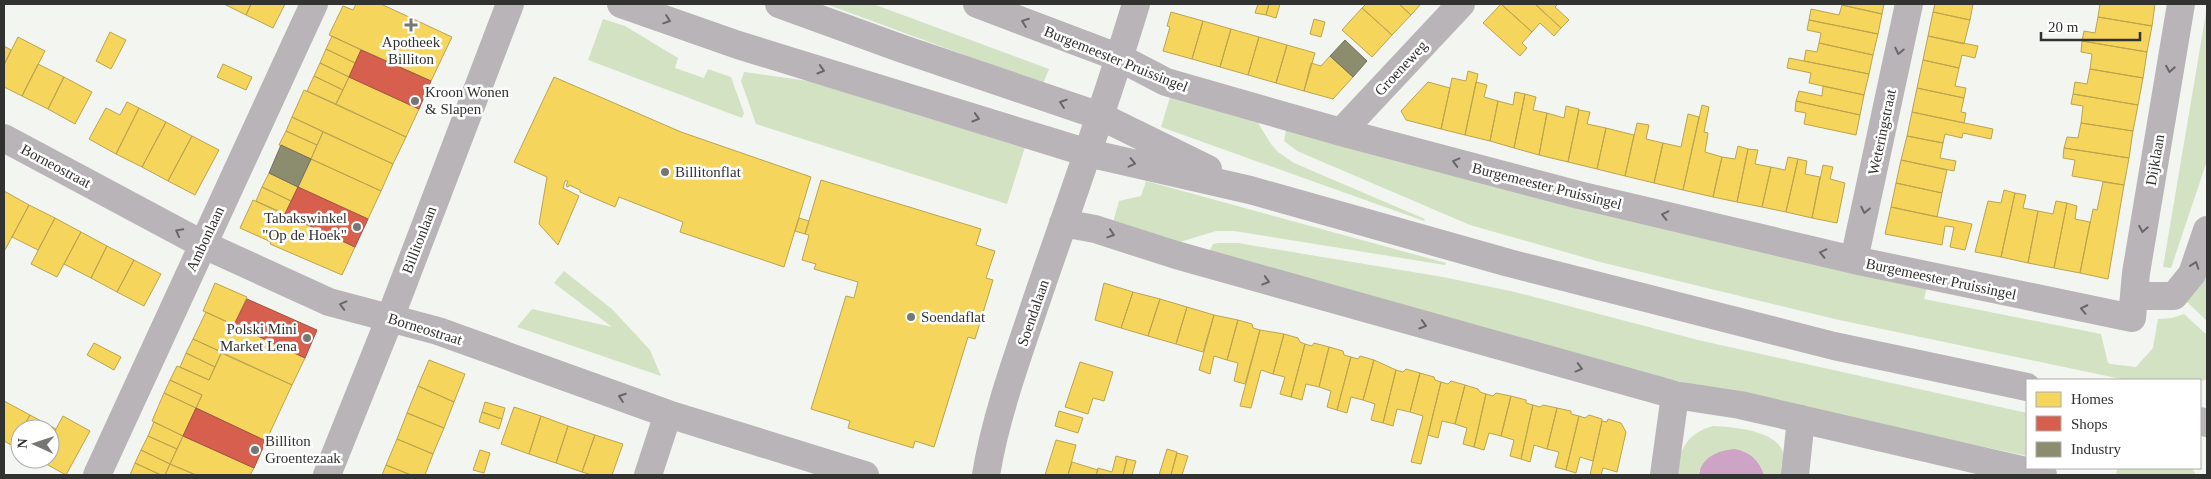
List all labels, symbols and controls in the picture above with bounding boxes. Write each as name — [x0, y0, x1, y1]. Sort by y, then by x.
scale bar — [2041, 10, 2140, 42]
one-way arrow — [662, 14, 670, 24]
one-way arrow — [1021, 18, 1030, 28]
marker: Apotheek Billiton — [405, 19, 417, 31]
text: 20 m — [2048, 19, 2079, 35]
street label: Burgemeester Pruissingel — [1042, 23, 1190, 95]
place label: Apotheek Billiton — [382, 34, 441, 67]
street label: Groeneweg — [1372, 37, 1431, 99]
one-way arrow — [1895, 47, 1905, 56]
one-way arrow — [816, 65, 825, 75]
one-way arrow — [2166, 65, 2176, 73]
place label: Kroon Wonen & Slapen — [425, 84, 509, 117]
street label: Weteringstraat — [1865, 87, 1899, 176]
marker: Kroon Wonen & Slapen — [409, 95, 421, 107]
one-way arrow — [1059, 99, 1067, 109]
one-way arrow — [972, 113, 980, 123]
street label: Dijklaan — [2143, 133, 2167, 187]
street label: Borneostraat — [18, 141, 94, 191]
one-way arrow — [1128, 157, 1137, 168]
one-way arrow — [1453, 158, 1461, 168]
street label: Burgemeester Pruissingel — [1471, 160, 1623, 212]
place label: Billitonflat — [675, 164, 742, 180]
marker: Billitonflat — [659, 166, 671, 178]
street label: Ambonlaan — [183, 203, 227, 274]
street label: Billitonlaan — [399, 204, 439, 276]
one-way arrow — [1860, 206, 1871, 215]
place label: Tabakswinkel "Op de Hoek" — [262, 210, 347, 243]
one-way arrow — [1660, 210, 1669, 221]
marker: Tabakswinkel "Op de Hoek" — [351, 221, 363, 233]
one-way arrow — [2139, 225, 2149, 234]
one-way arrow — [175, 228, 184, 238]
one-way arrow — [1106, 229, 1114, 239]
one-way arrow — [1818, 248, 1827, 259]
street label: Burgemeester Pruissingel — [1864, 255, 2018, 303]
one-way arrow — [2189, 261, 2199, 270]
one-way arrow — [1262, 275, 1270, 285]
street label: Soendalaan — [1014, 277, 1052, 348]
one-way arrow — [339, 301, 347, 311]
one-way arrow — [2080, 304, 2089, 314]
place label: Soendaflat — [921, 309, 986, 325]
street label: Borneostraat — [386, 310, 465, 348]
marker: Soendaflat — [905, 311, 917, 323]
one-way arrow — [1418, 319, 1427, 330]
place label: Polski Mini Market Lena — [220, 321, 297, 354]
marker: Polski Mini Market Lena — [301, 332, 313, 344]
one-way arrow — [1575, 363, 1583, 373]
legend — [2026, 379, 2201, 469]
text: Homes — [2071, 391, 2114, 407]
one-way arrow — [619, 393, 627, 403]
text: Shops — [2071, 416, 2108, 432]
north arrow — [10, 419, 60, 469]
place label: Billiton Groentezaak — [265, 433, 341, 466]
text: N — [15, 438, 30, 449]
text: Industry — [2071, 441, 2121, 457]
marker: Billiton Groentezaak — [249, 444, 261, 456]

